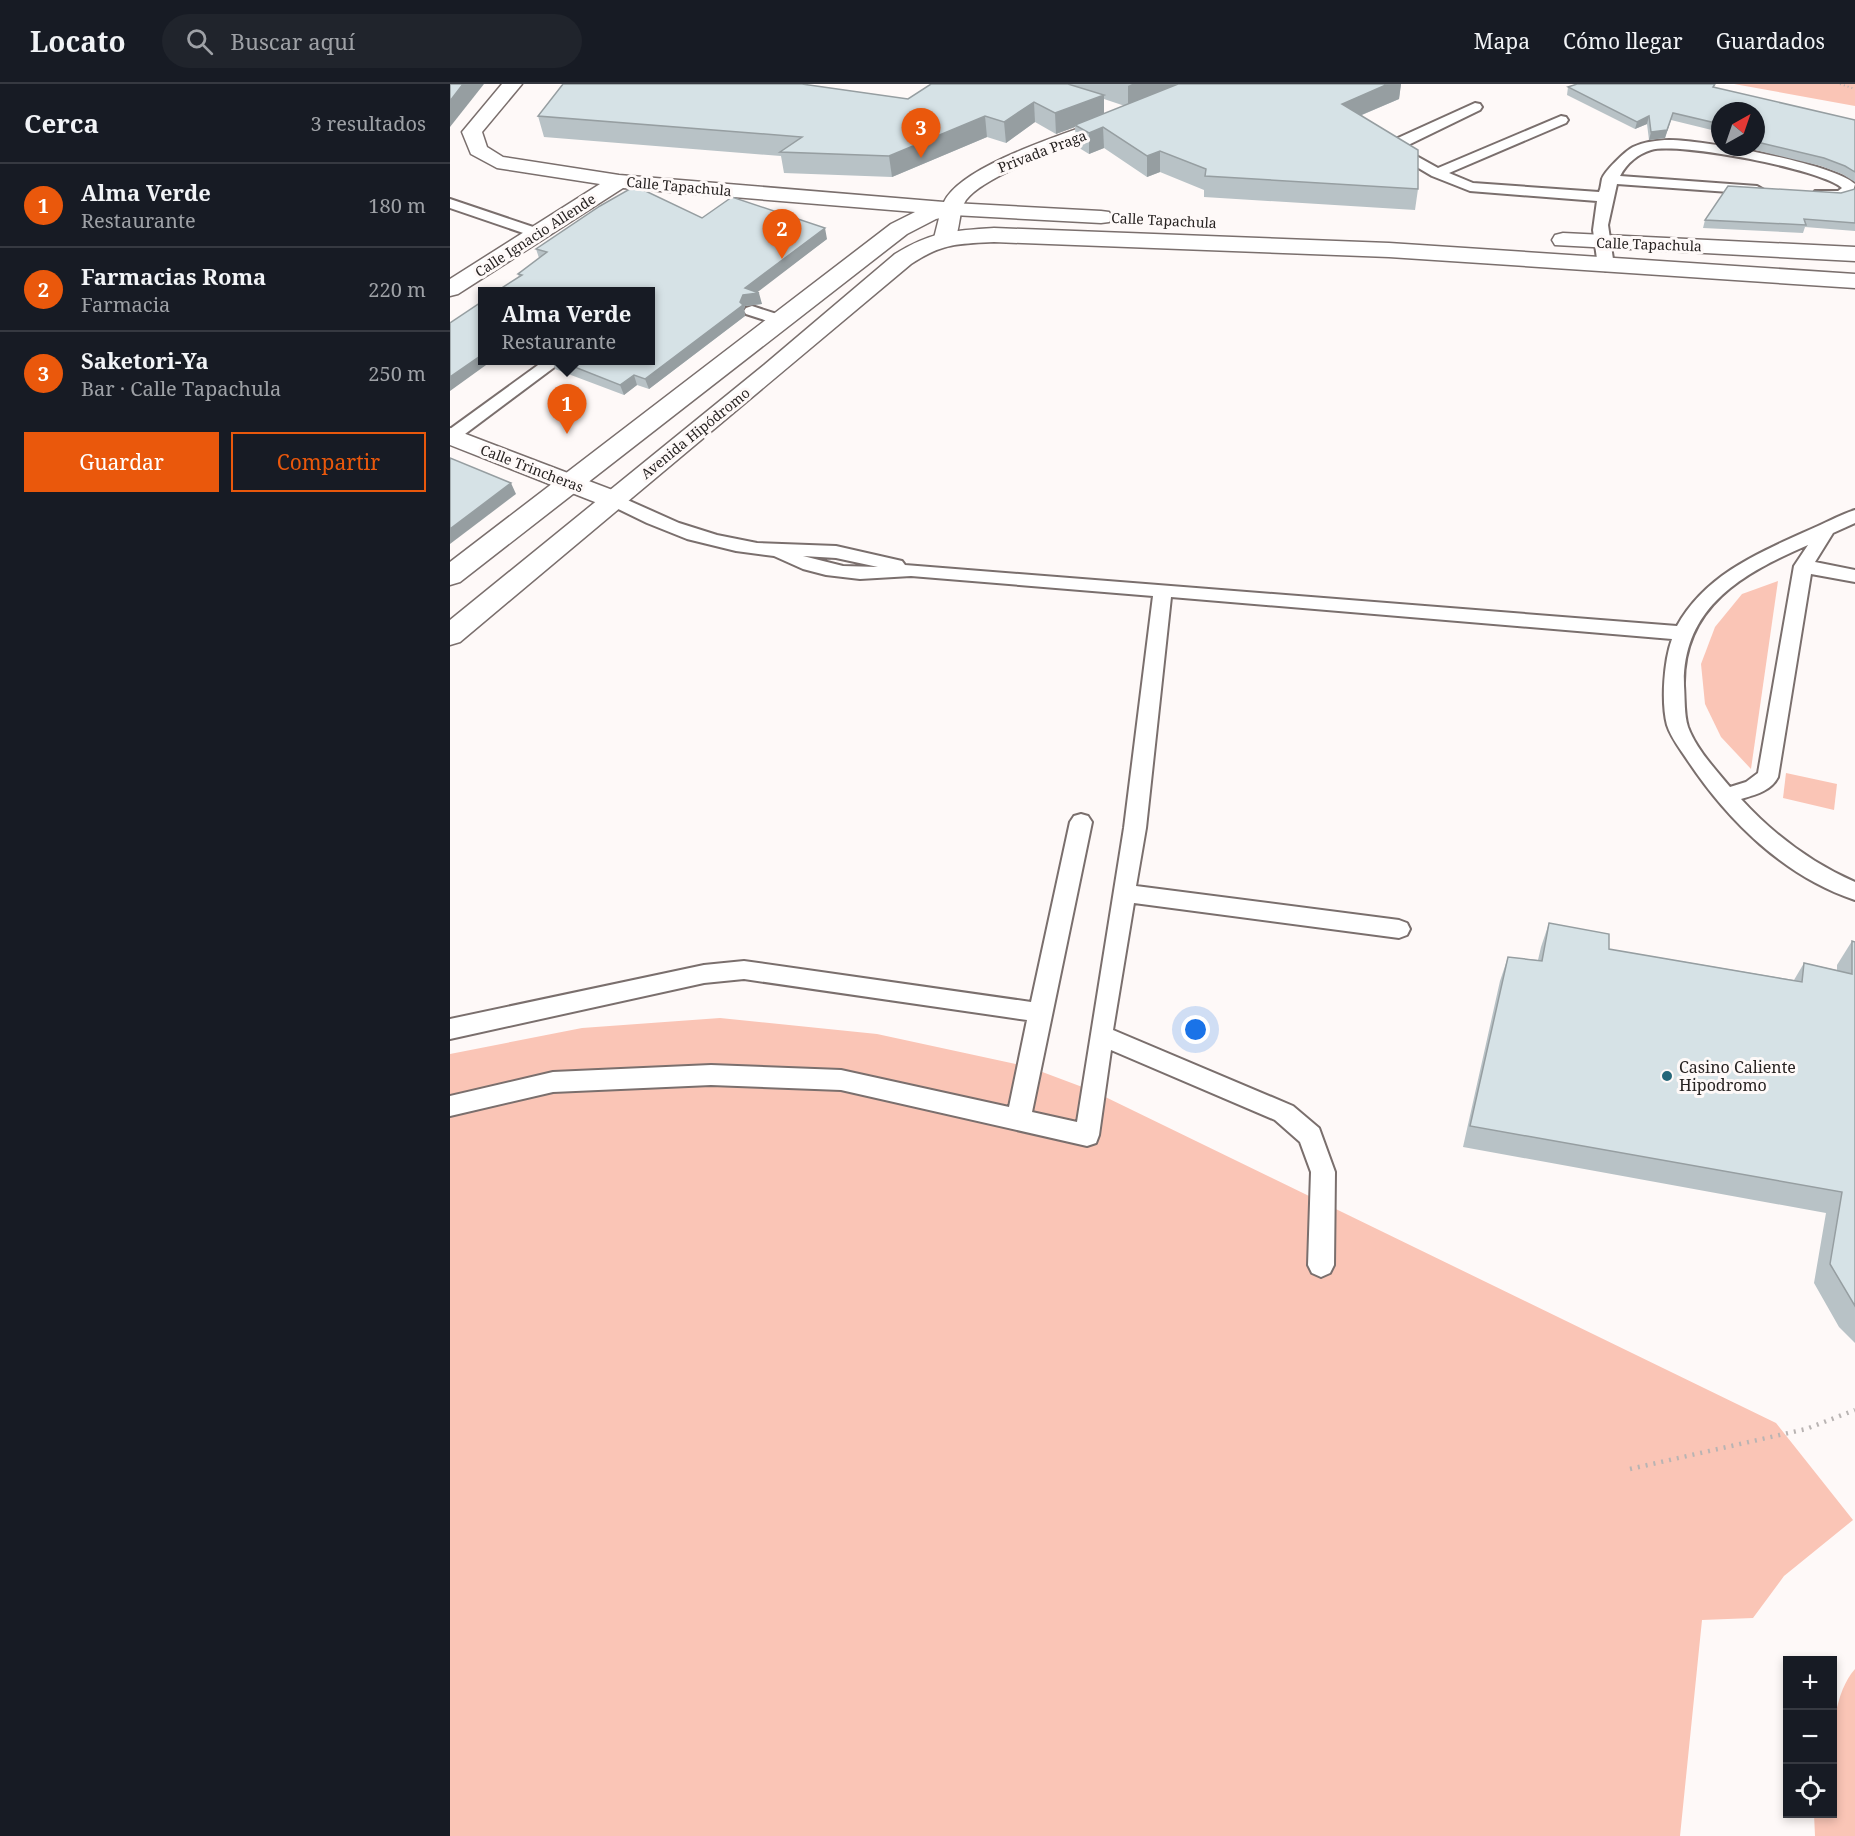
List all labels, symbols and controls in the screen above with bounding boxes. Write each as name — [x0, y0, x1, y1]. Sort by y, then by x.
search box — [162, 14, 582, 68]
text: Locato — [30, 22, 126, 60]
icon: search — [183, 25, 216, 58]
text: Buscar aquí — [231, 26, 355, 56]
text: Mapa — [1474, 27, 1530, 55]
text: Cómo llegar — [1563, 27, 1683, 55]
text: Guardados — [1716, 27, 1825, 55]
north arrow — [1711, 102, 1765, 156]
text: Cerca — [24, 105, 99, 141]
pin: 3 — [902, 109, 940, 158]
text: 3 resultados — [310, 110, 426, 137]
street label: Privada Praga — [995, 125, 1089, 177]
street label: Calle Tapachula — [626, 172, 733, 200]
text: Alma Verde — [81, 177, 211, 207]
street label: Calle Ignacio Allende — [471, 189, 599, 281]
text: 1 — [38, 192, 49, 219]
text: 180 m — [368, 192, 426, 219]
text: Restaurante — [81, 207, 196, 234]
street label: Calle Tapachula — [1111, 208, 1217, 232]
pin: 2 — [762, 210, 802, 259]
street label: Calle Tapachula — [1596, 233, 1702, 255]
text: Farmacias Roma — [81, 261, 266, 291]
text: 2 — [38, 276, 49, 303]
text: 220 m — [368, 276, 426, 303]
popup — [478, 287, 655, 365]
text: Farmacia — [81, 291, 170, 318]
text: Alma Verde — [502, 298, 631, 328]
text: Restaurante — [502, 328, 616, 355]
text: Saketori-Ya — [81, 345, 209, 375]
text: 3 — [38, 360, 49, 387]
text: 250 m — [368, 360, 426, 387]
text: Bar · Calle Tapachula — [81, 375, 281, 402]
street label: Avenida Hipódromo — [637, 383, 753, 483]
pin: 1 — [548, 384, 586, 434]
button: Guardar — [24, 432, 219, 492]
button: Compartir — [231, 432, 426, 492]
street label: Calle Trincheras — [478, 440, 586, 496]
your location — [1181, 1015, 1210, 1044]
place label: Casino Caliente Hipodromo — [1679, 1056, 1796, 1096]
marker: Casino Caliente Hipodromo — [1660, 1069, 1674, 1083]
map controls — [1783, 1656, 1837, 1818]
button: + — [1783, 1656, 1837, 1710]
button: − — [1783, 1710, 1837, 1764]
button: locate — [1783, 1764, 1837, 1818]

